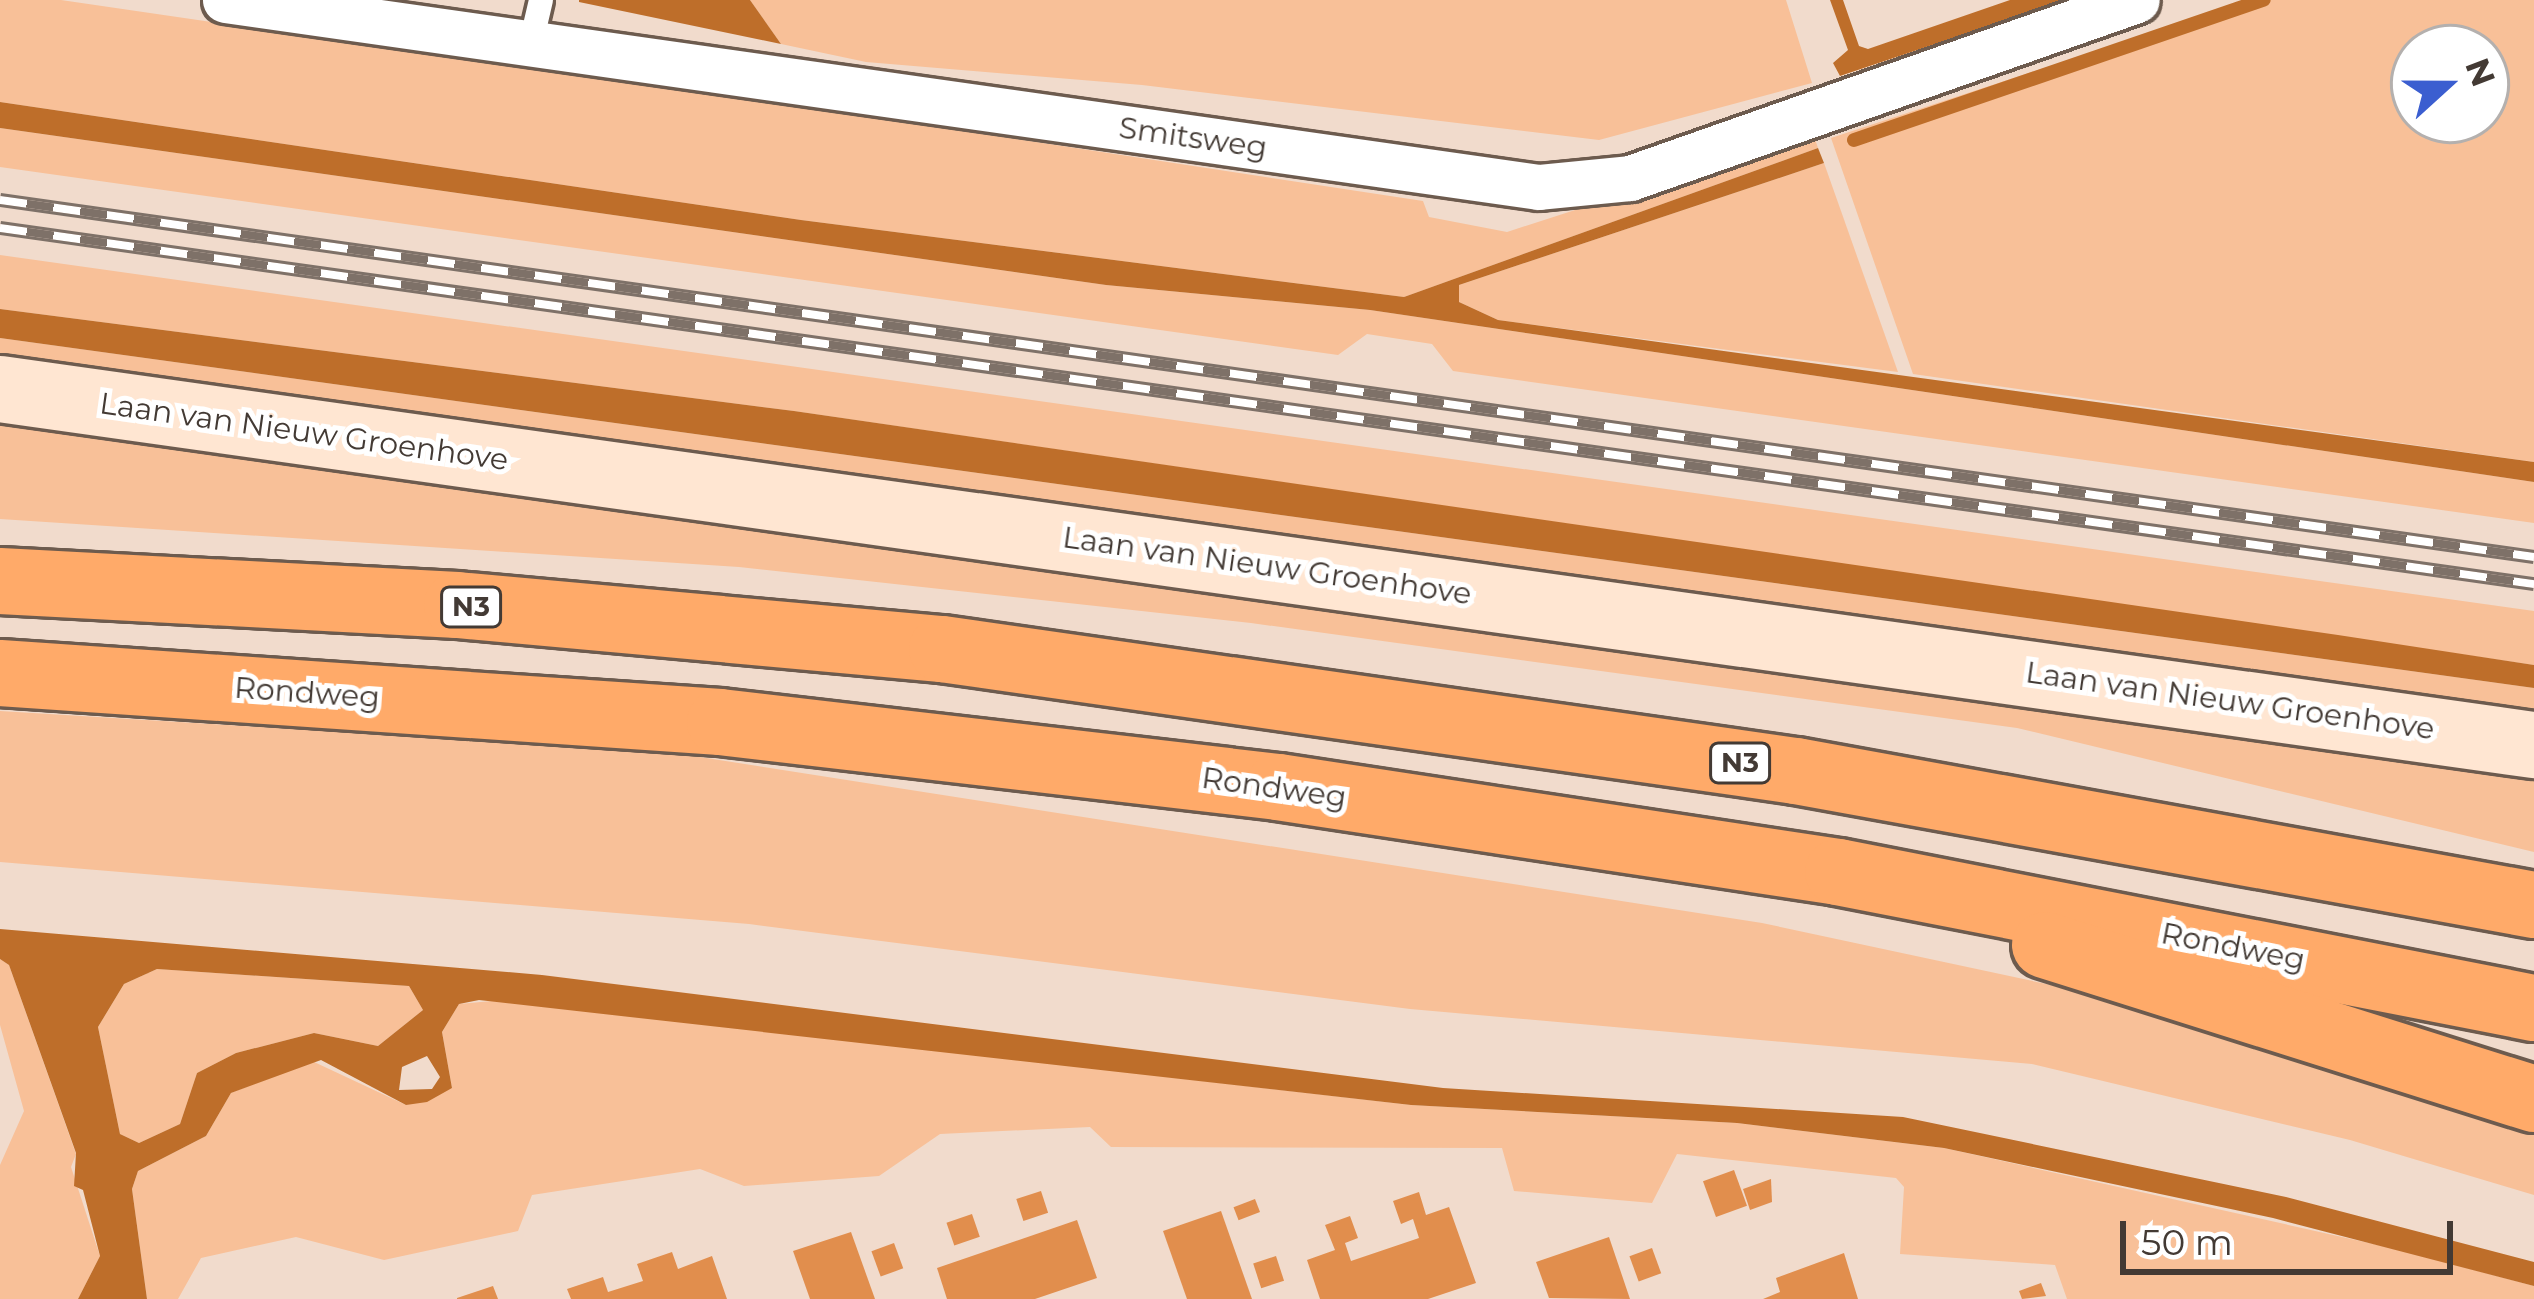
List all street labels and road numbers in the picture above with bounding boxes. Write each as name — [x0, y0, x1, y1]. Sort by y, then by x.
street label: Smitsweg — [1117, 110, 1269, 166]
street label: Laan van Nieuw Groenhove — [97, 385, 511, 479]
street label: Laan van Nieuw Groenhove — [1060, 519, 1474, 613]
road number: N3 — [438, 586, 504, 628]
street label: Laan van Nieuw Groenhove — [2023, 654, 2437, 748]
street label: Rondweg — [233, 670, 381, 716]
road number: N3 — [1707, 742, 1773, 784]
street label: Rondweg — [1199, 760, 1349, 816]
street label: Rondweg — [2158, 915, 2308, 979]

